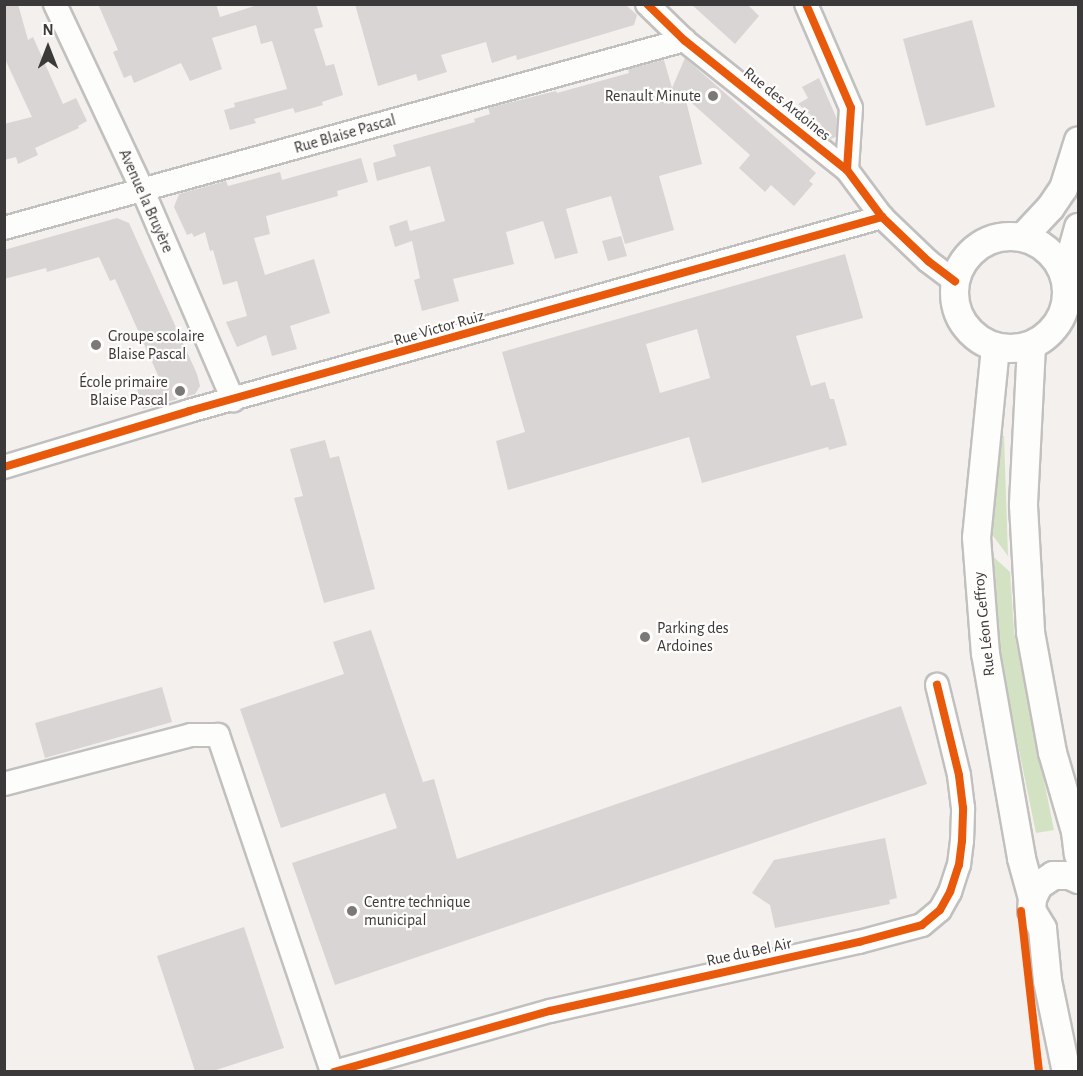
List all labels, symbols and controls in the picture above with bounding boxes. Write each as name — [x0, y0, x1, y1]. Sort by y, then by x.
north arrow — [18, 18, 78, 78]
text: N — [42, 22, 54, 38]
street label: Rue des Ardoines — [739, 63, 835, 145]
place label: Renault Minute — [605, 86, 701, 106]
marker: Renault Minute — [706, 89, 720, 103]
street label: Rue Blaise Pascal — [292, 110, 398, 158]
street label: Avenue la Bruyère — [115, 146, 177, 256]
street label: Rue Victor Ruiz — [391, 306, 487, 350]
place label: Groupe scolaire Blaise Pascal — [108, 326, 204, 364]
marker: Groupe scolaire Blaise Pascal — [89, 338, 103, 352]
place label: École primaire Blaise Pascal — [79, 372, 168, 410]
marker: École primaire Blaise Pascal — [173, 384, 187, 398]
street label: Rue Léon Geffroy — [969, 571, 999, 677]
place label: Parking des Ardoines — [657, 618, 729, 656]
marker: Parking des Ardoines — [638, 630, 652, 644]
place label: Centre technique municipal — [364, 892, 470, 930]
marker: Centre technique municipal — [345, 904, 359, 918]
street label: Rue du Bel Air — [705, 934, 793, 970]

